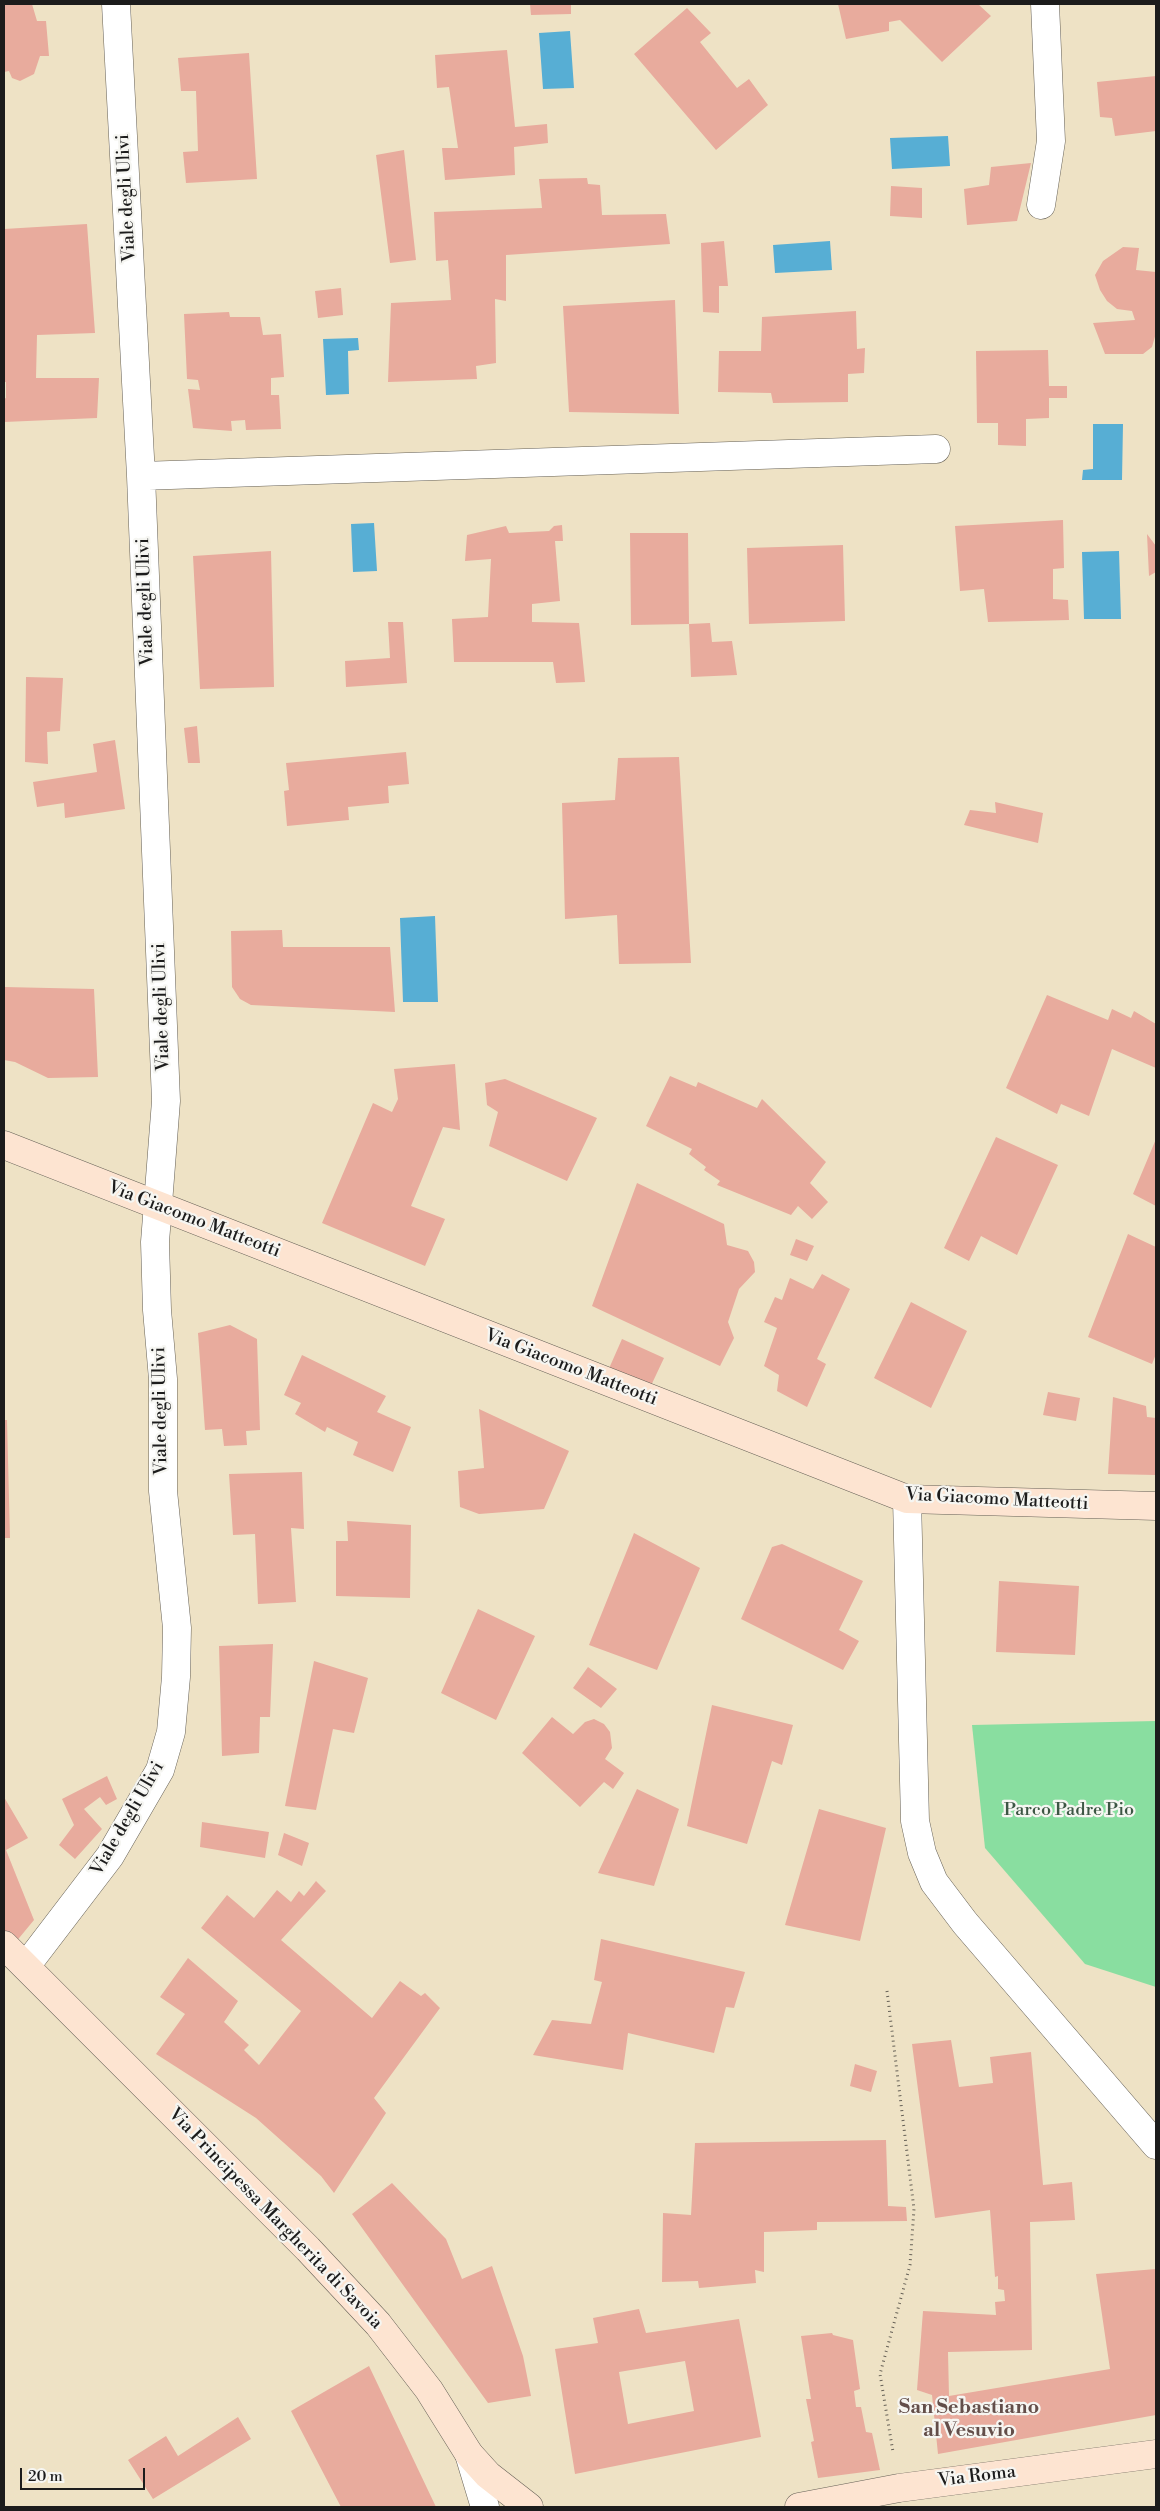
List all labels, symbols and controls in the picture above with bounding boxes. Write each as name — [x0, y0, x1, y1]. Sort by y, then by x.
street label: Viale degli Ulivi — [113, 133, 141, 263]
street label: Viale degli Ulivi — [133, 538, 159, 666]
street label: Viale degli Ulivi — [149, 943, 175, 1071]
street label: Via Giacomo Matteotti — [105, 1177, 283, 1263]
street label: Via Giacomo Matteotti — [482, 1325, 660, 1411]
street label: Viale degli Ulivi — [149, 1347, 173, 1475]
street label: Via Giacomo Matteotti — [905, 1484, 1089, 1516]
street label: Viale degli Ulivi — [87, 1758, 169, 1880]
park label: Parco Padre Pio — [1004, 1800, 1134, 1822]
street label: Via Principessa Margherita di Savoia — [163, 2104, 387, 2334]
district label: San Sebastiano al Vesuvio — [899, 2396, 1039, 2443]
scale bar — [22, 2458, 148, 2490]
street label: Via Roma — [937, 2462, 1017, 2492]
text: 20 m — [28, 2467, 63, 2486]

